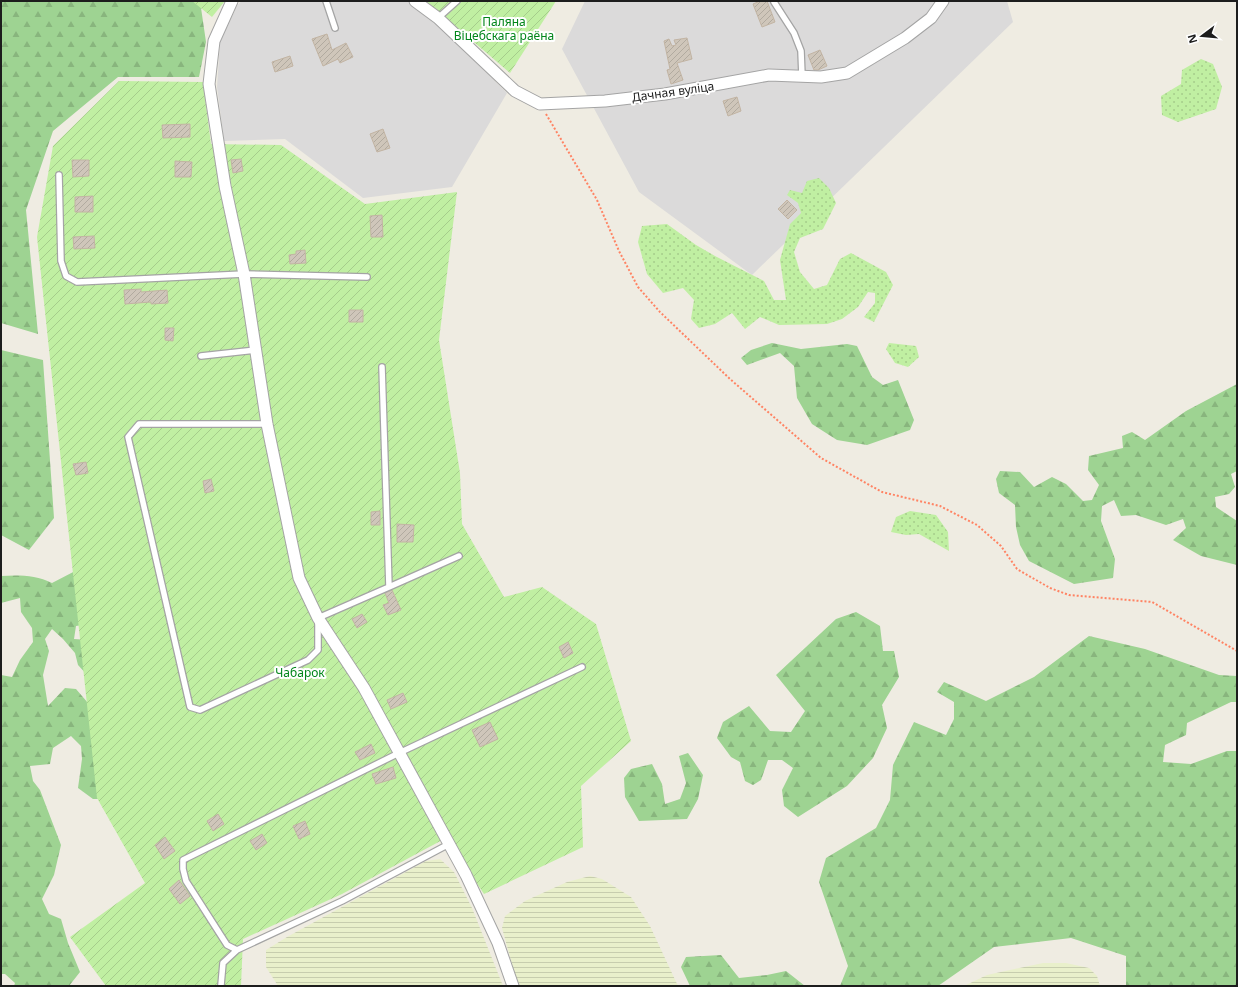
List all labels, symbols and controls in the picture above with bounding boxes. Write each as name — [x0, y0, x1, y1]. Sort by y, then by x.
park label: Паляна Віцебскага раёна — [454, 13, 554, 44]
north arrow — [1182, 16, 1222, 56]
text: N — [1183, 33, 1200, 45]
street label: Дачная вуліца — [631, 77, 715, 106]
park label: Чабарок — [275, 664, 325, 681]

